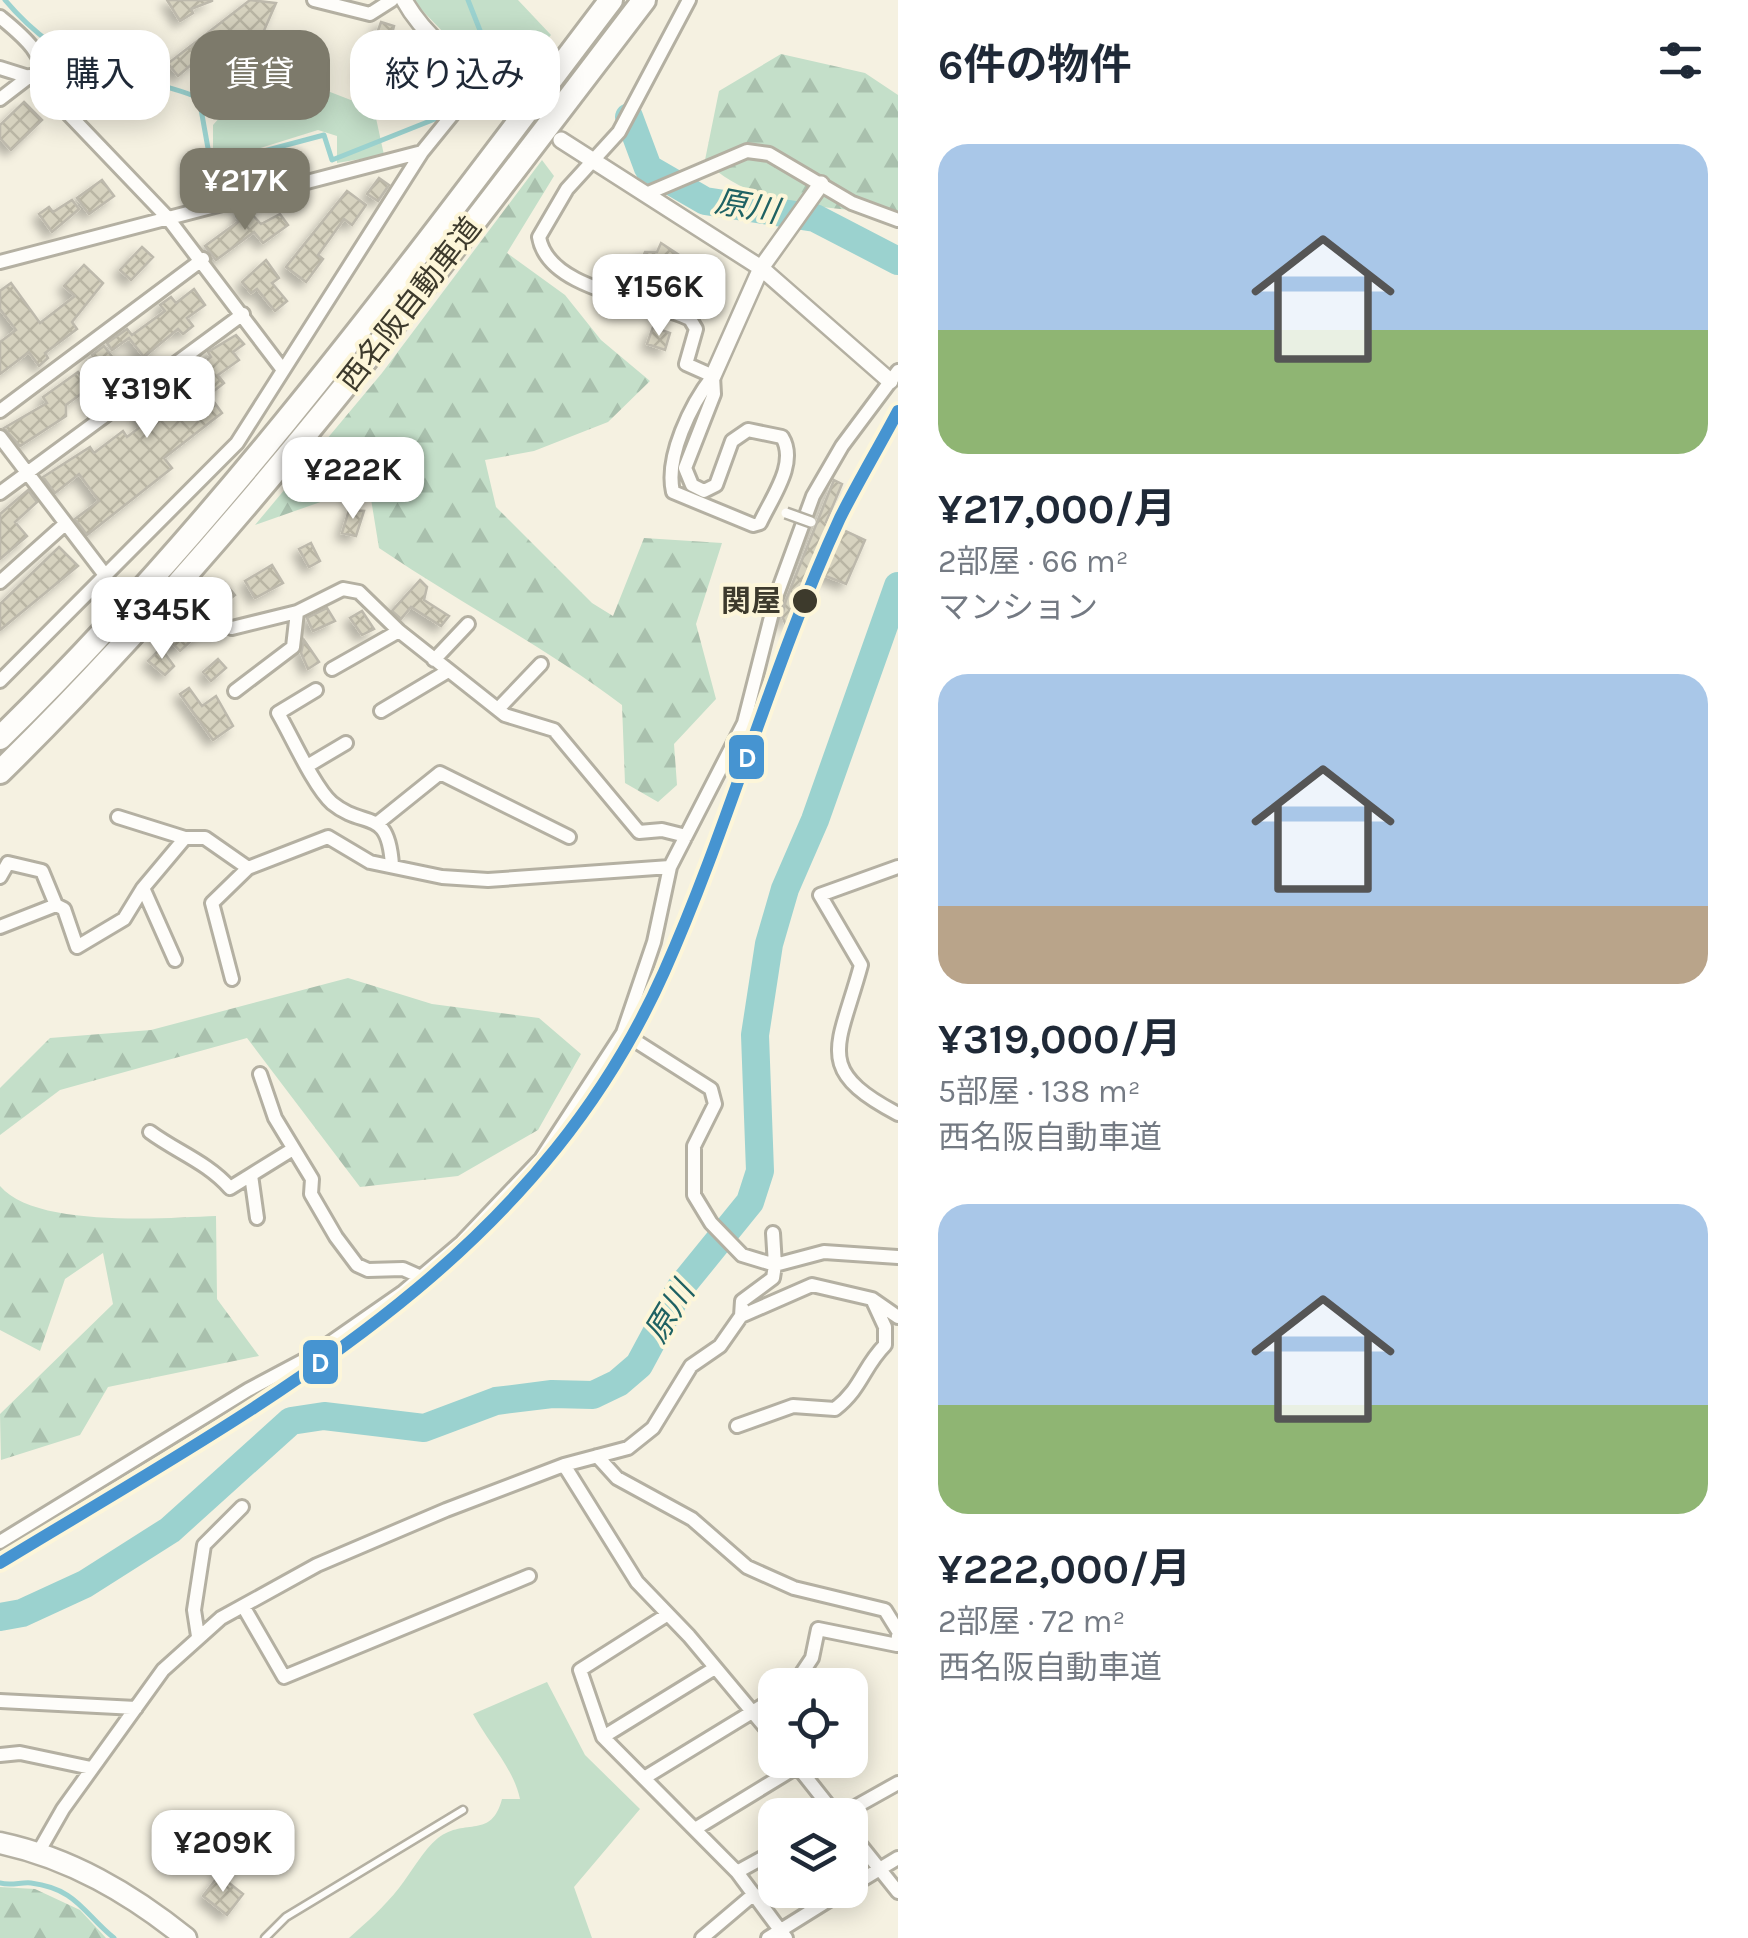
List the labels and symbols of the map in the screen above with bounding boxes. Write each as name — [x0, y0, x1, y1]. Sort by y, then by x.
pin: ¥217K — [175, 148, 315, 233]
water label: 原川 — [712, 183, 785, 231]
street label: 西名阪自動車道 — [331, 210, 489, 398]
pin: ¥156K — [589, 254, 729, 339]
pin: ¥319K — [77, 356, 217, 441]
pin: ¥222K — [283, 437, 423, 522]
pin: ¥345K — [92, 577, 232, 662]
place label: 関屋 — [721, 583, 781, 619]
marker: 関屋 — [790, 586, 820, 616]
line badge: D — [727, 733, 766, 781]
text: D — [737, 741, 757, 774]
water label: 原川 — [637, 1273, 703, 1349]
line badge: D — [301, 1338, 340, 1386]
text: D — [310, 1346, 330, 1379]
pin: ¥209K — [153, 1810, 293, 1895]

